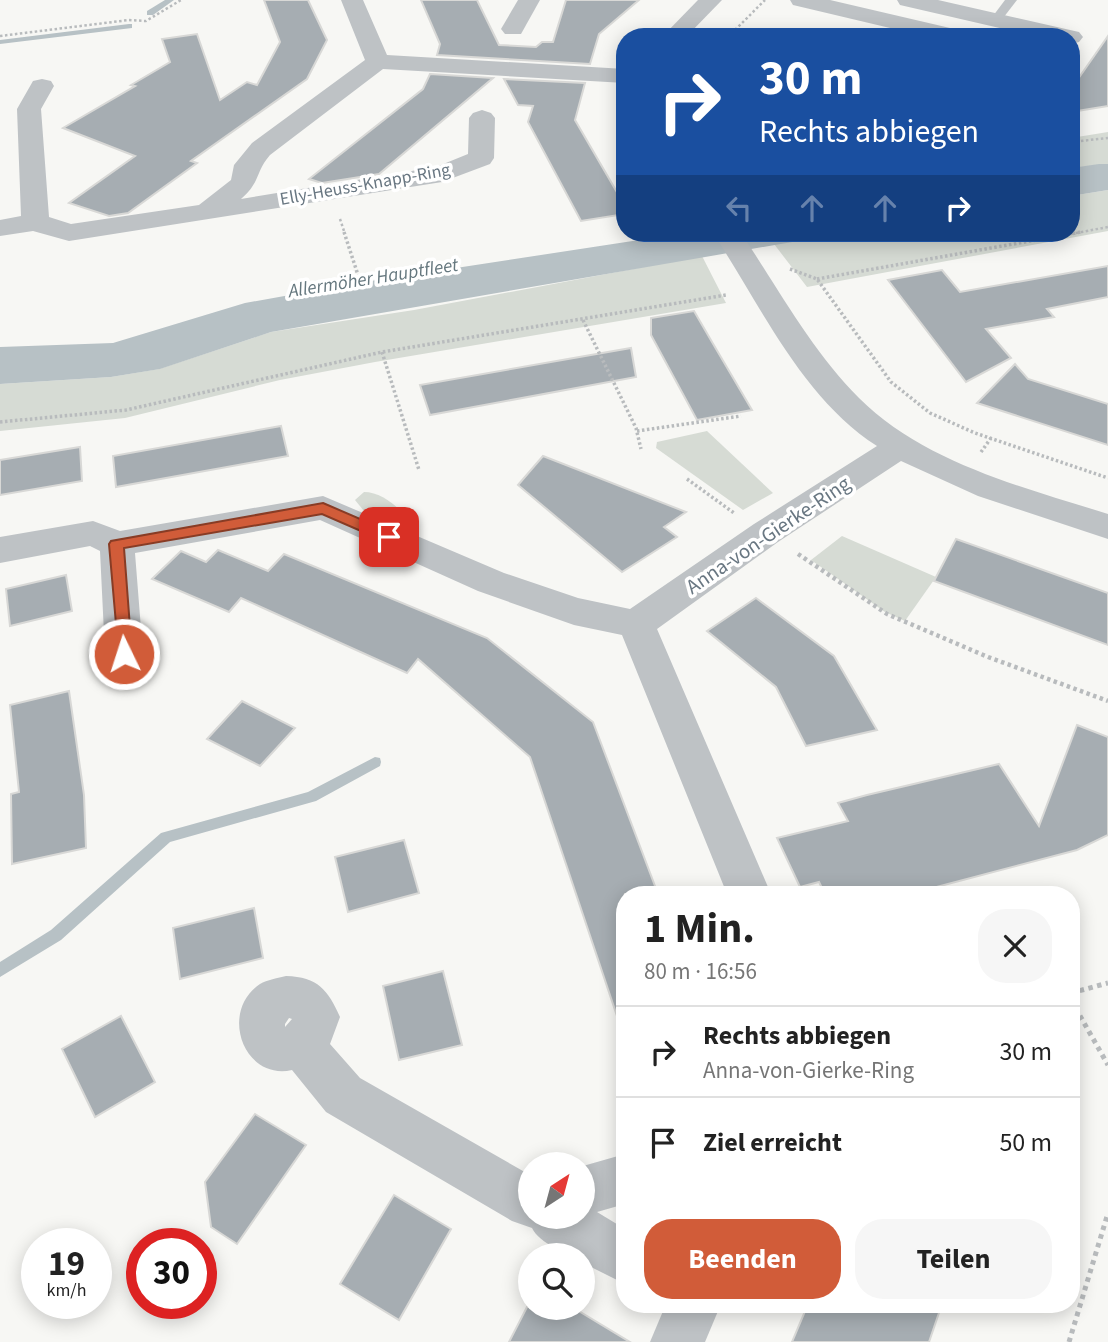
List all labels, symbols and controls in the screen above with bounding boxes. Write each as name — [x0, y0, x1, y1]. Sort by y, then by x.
text: 30 m — [759, 44, 863, 114]
icon: right — [644, 56, 735, 147]
text: Rechts abbiegen — [759, 109, 979, 155]
street label: Elly-Heuss-Knapp-Ring — [278, 157, 452, 212]
icon: left — [720, 189, 758, 227]
icon: ahead — [793, 189, 831, 227]
icon: ahead — [866, 189, 904, 227]
icon: right — [939, 189, 977, 227]
water label: Allermöher Hauptfleet — [285, 252, 461, 305]
street label: Anna-von-Gierke-Ring — [680, 468, 857, 601]
pin — [359, 507, 419, 567]
icon: arrive — [370, 518, 408, 556]
position arrow — [87, 617, 161, 691]
text: 1 Min. — [644, 899, 755, 959]
button: close — [978, 909, 1052, 983]
text: 80 m · 16:56 — [644, 955, 757, 988]
text: Rechts abbiegen — [703, 1017, 891, 1054]
icon: right — [644, 1033, 682, 1071]
text: 30 m — [999, 1033, 1052, 1070]
text: Anna-von-Gierke-Ring — [703, 1054, 914, 1087]
icon: arrive — [644, 1124, 682, 1162]
text: Ziel erreicht — [703, 1124, 842, 1161]
text: 50 m — [999, 1124, 1052, 1161]
north arrow — [518, 1152, 595, 1228]
map controls — [518, 1152, 595, 1320]
button: Beenden — [644, 1219, 841, 1299]
button: Teilen — [855, 1219, 1052, 1299]
speed limit sign: 30 — [126, 1228, 217, 1319]
text: 19 — [48, 1239, 85, 1289]
button: search — [518, 1243, 595, 1320]
text: km/h — [47, 1278, 86, 1303]

